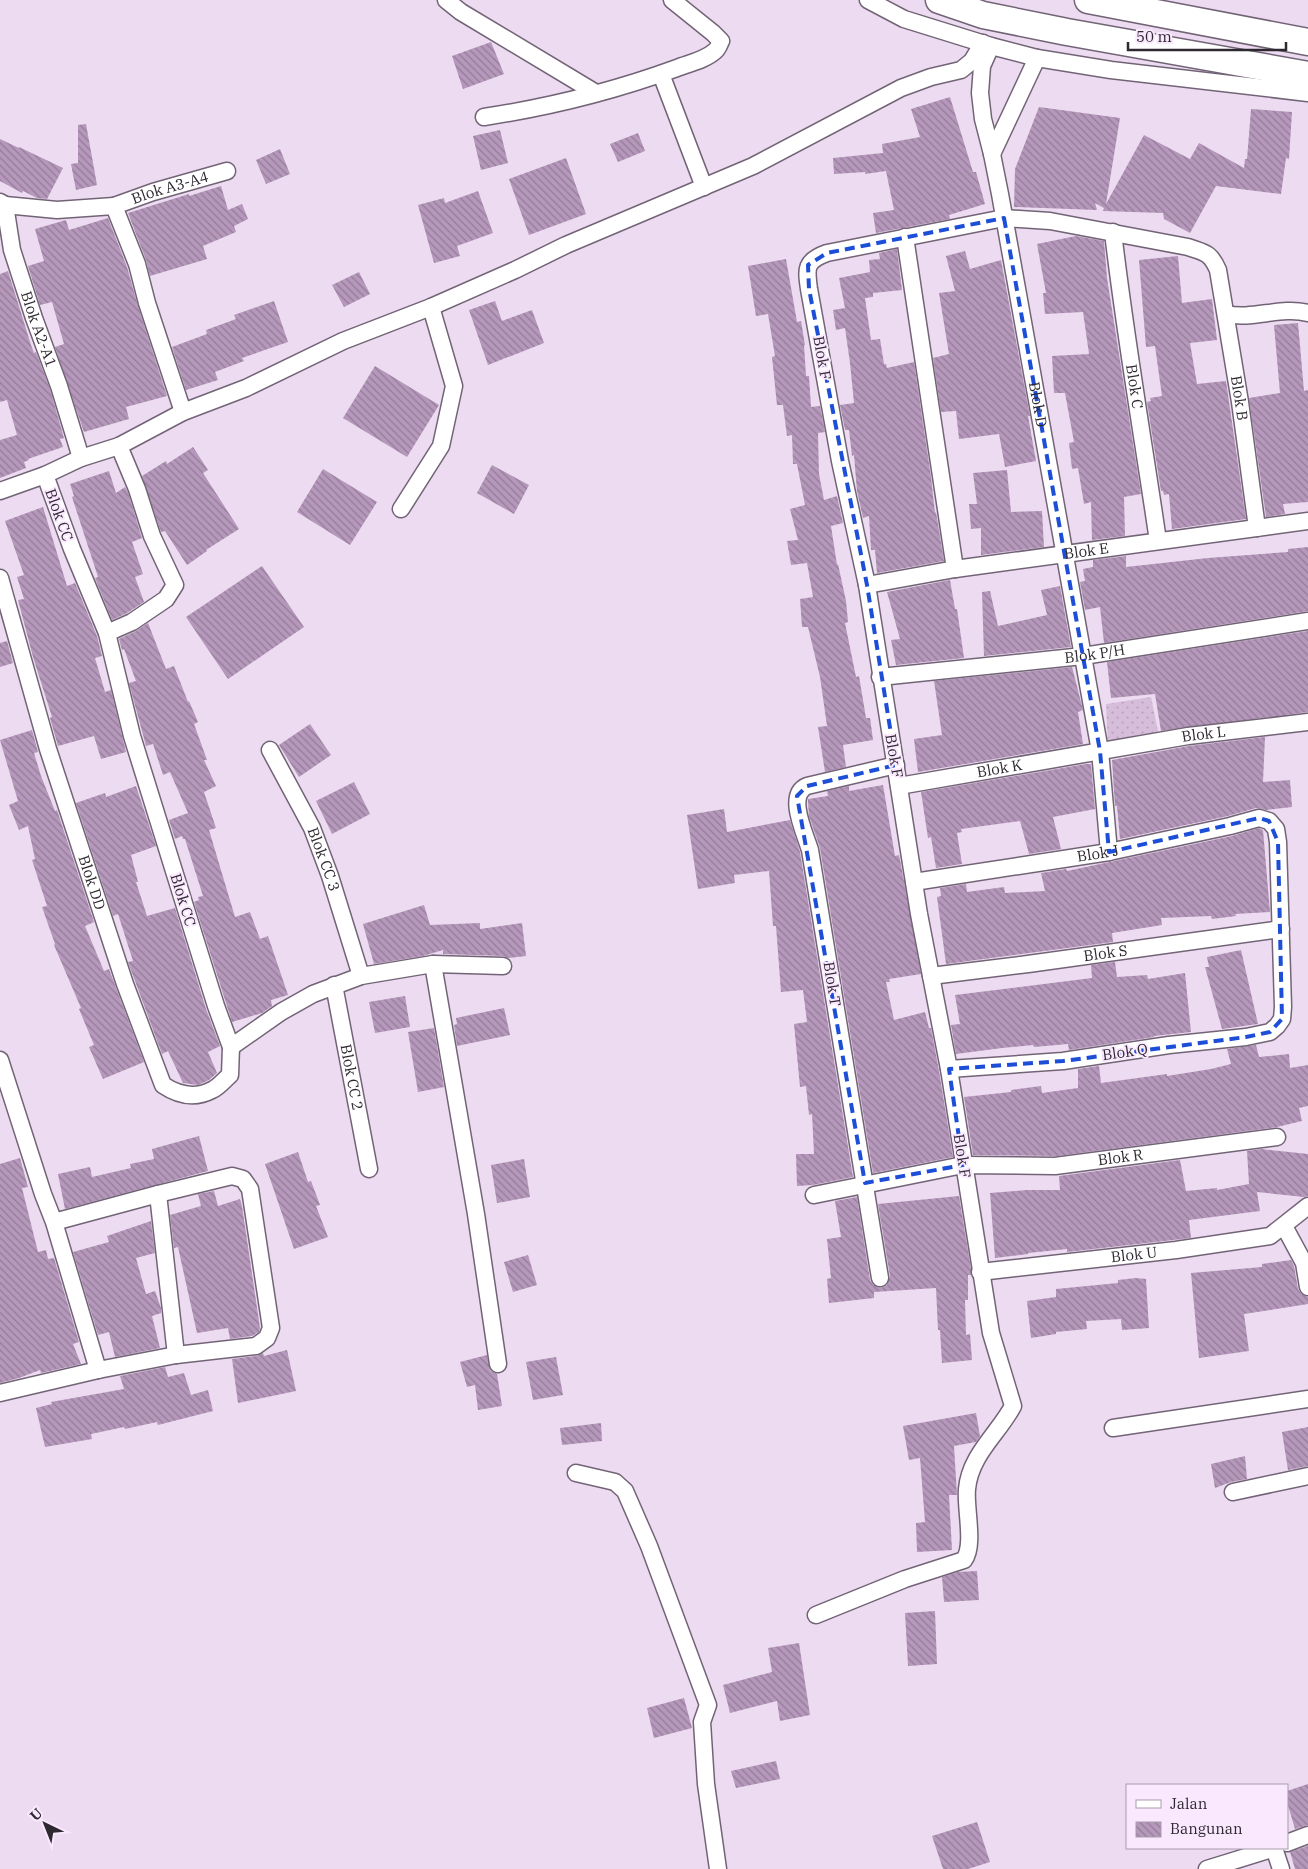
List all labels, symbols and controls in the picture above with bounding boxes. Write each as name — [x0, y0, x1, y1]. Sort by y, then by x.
scale bar — [1128, 20, 1286, 52]
text: 50 m — [1136, 27, 1172, 46]
street label: Blok A3-A4 — [129, 167, 211, 208]
street label: Blok A2-A1 — [17, 289, 61, 370]
street label: Blok F — [809, 334, 836, 382]
street label: Blok C — [1122, 363, 1148, 410]
street label: Blok B — [1227, 374, 1252, 422]
street label: Blok D — [1025, 380, 1052, 429]
street label: Blok CC — [41, 486, 78, 544]
street label: Blok E — [1063, 538, 1110, 563]
street label: Blok P/H — [1063, 640, 1126, 667]
street label: Blok L — [1180, 722, 1227, 746]
street label: Blok F — [881, 732, 908, 780]
street label: Blok K — [975, 755, 1024, 781]
street label: Blok CC 3 — [304, 824, 344, 894]
street label: Blok J — [1075, 840, 1121, 866]
street label: Blok DD — [74, 852, 110, 912]
street label: Blok CC — [166, 871, 201, 929]
street label: Blok S — [1082, 940, 1129, 965]
street label: Blok T — [820, 960, 845, 1008]
street label: Blok Q — [1101, 1039, 1149, 1064]
street label: Blok CC 2 — [336, 1043, 368, 1112]
street label: Blok F — [950, 1132, 975, 1179]
street label: Blok R — [1097, 1145, 1144, 1169]
street label: Blok U — [1110, 1242, 1158, 1266]
legend — [1126, 1784, 1288, 1849]
text: Jalan — [1170, 1794, 1208, 1813]
north arrow — [20, 1799, 70, 1849]
text: U — [26, 1804, 46, 1825]
text: Bangunan — [1170, 1819, 1243, 1838]

